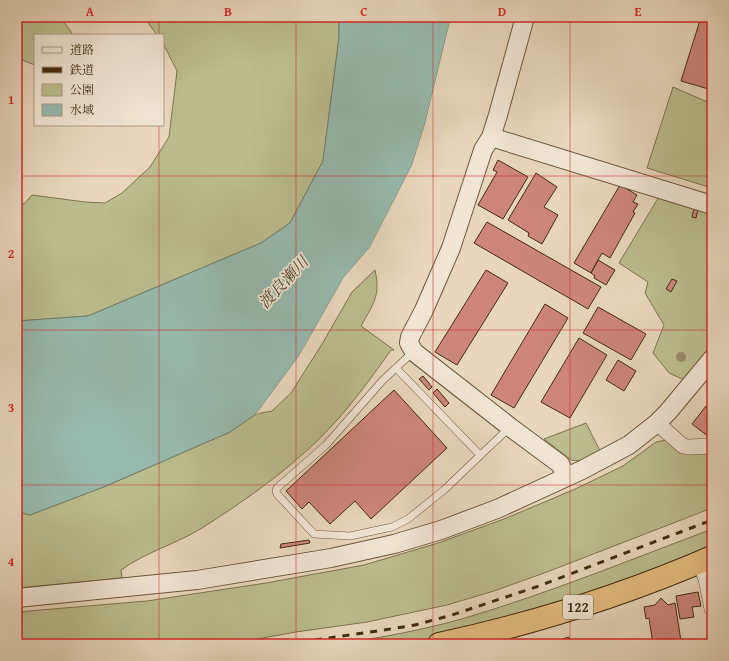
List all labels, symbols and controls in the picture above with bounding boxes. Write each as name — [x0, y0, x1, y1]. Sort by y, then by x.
text: A — [86, 2, 95, 21]
text: B — [224, 2, 232, 21]
text: C — [360, 2, 368, 21]
text: D — [498, 2, 506, 21]
text: E — [635, 2, 642, 21]
legend — [34, 34, 164, 126]
text: 道路 — [70, 41, 94, 58]
text: 鉄道 — [69, 61, 94, 78]
text: 公園 — [70, 81, 94, 98]
text: 1 — [8, 90, 14, 109]
text: 水域 — [70, 101, 94, 118]
text: 2 — [8, 244, 15, 263]
water label: 渡良瀬川 — [252, 249, 315, 314]
text: 3 — [8, 398, 14, 417]
text: 4 — [8, 552, 15, 571]
road number: 122 — [563, 595, 593, 619]

